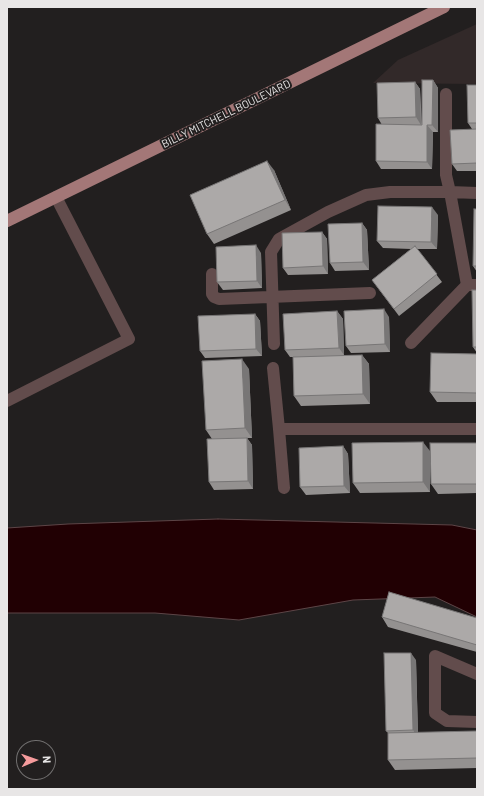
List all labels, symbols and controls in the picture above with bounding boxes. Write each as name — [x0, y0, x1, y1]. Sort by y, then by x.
street label: BILLY MITCHELL BOULEVARD — [159, 77, 293, 151]
north arrow — [16, 740, 56, 780]
text: N — [41, 756, 54, 763]

